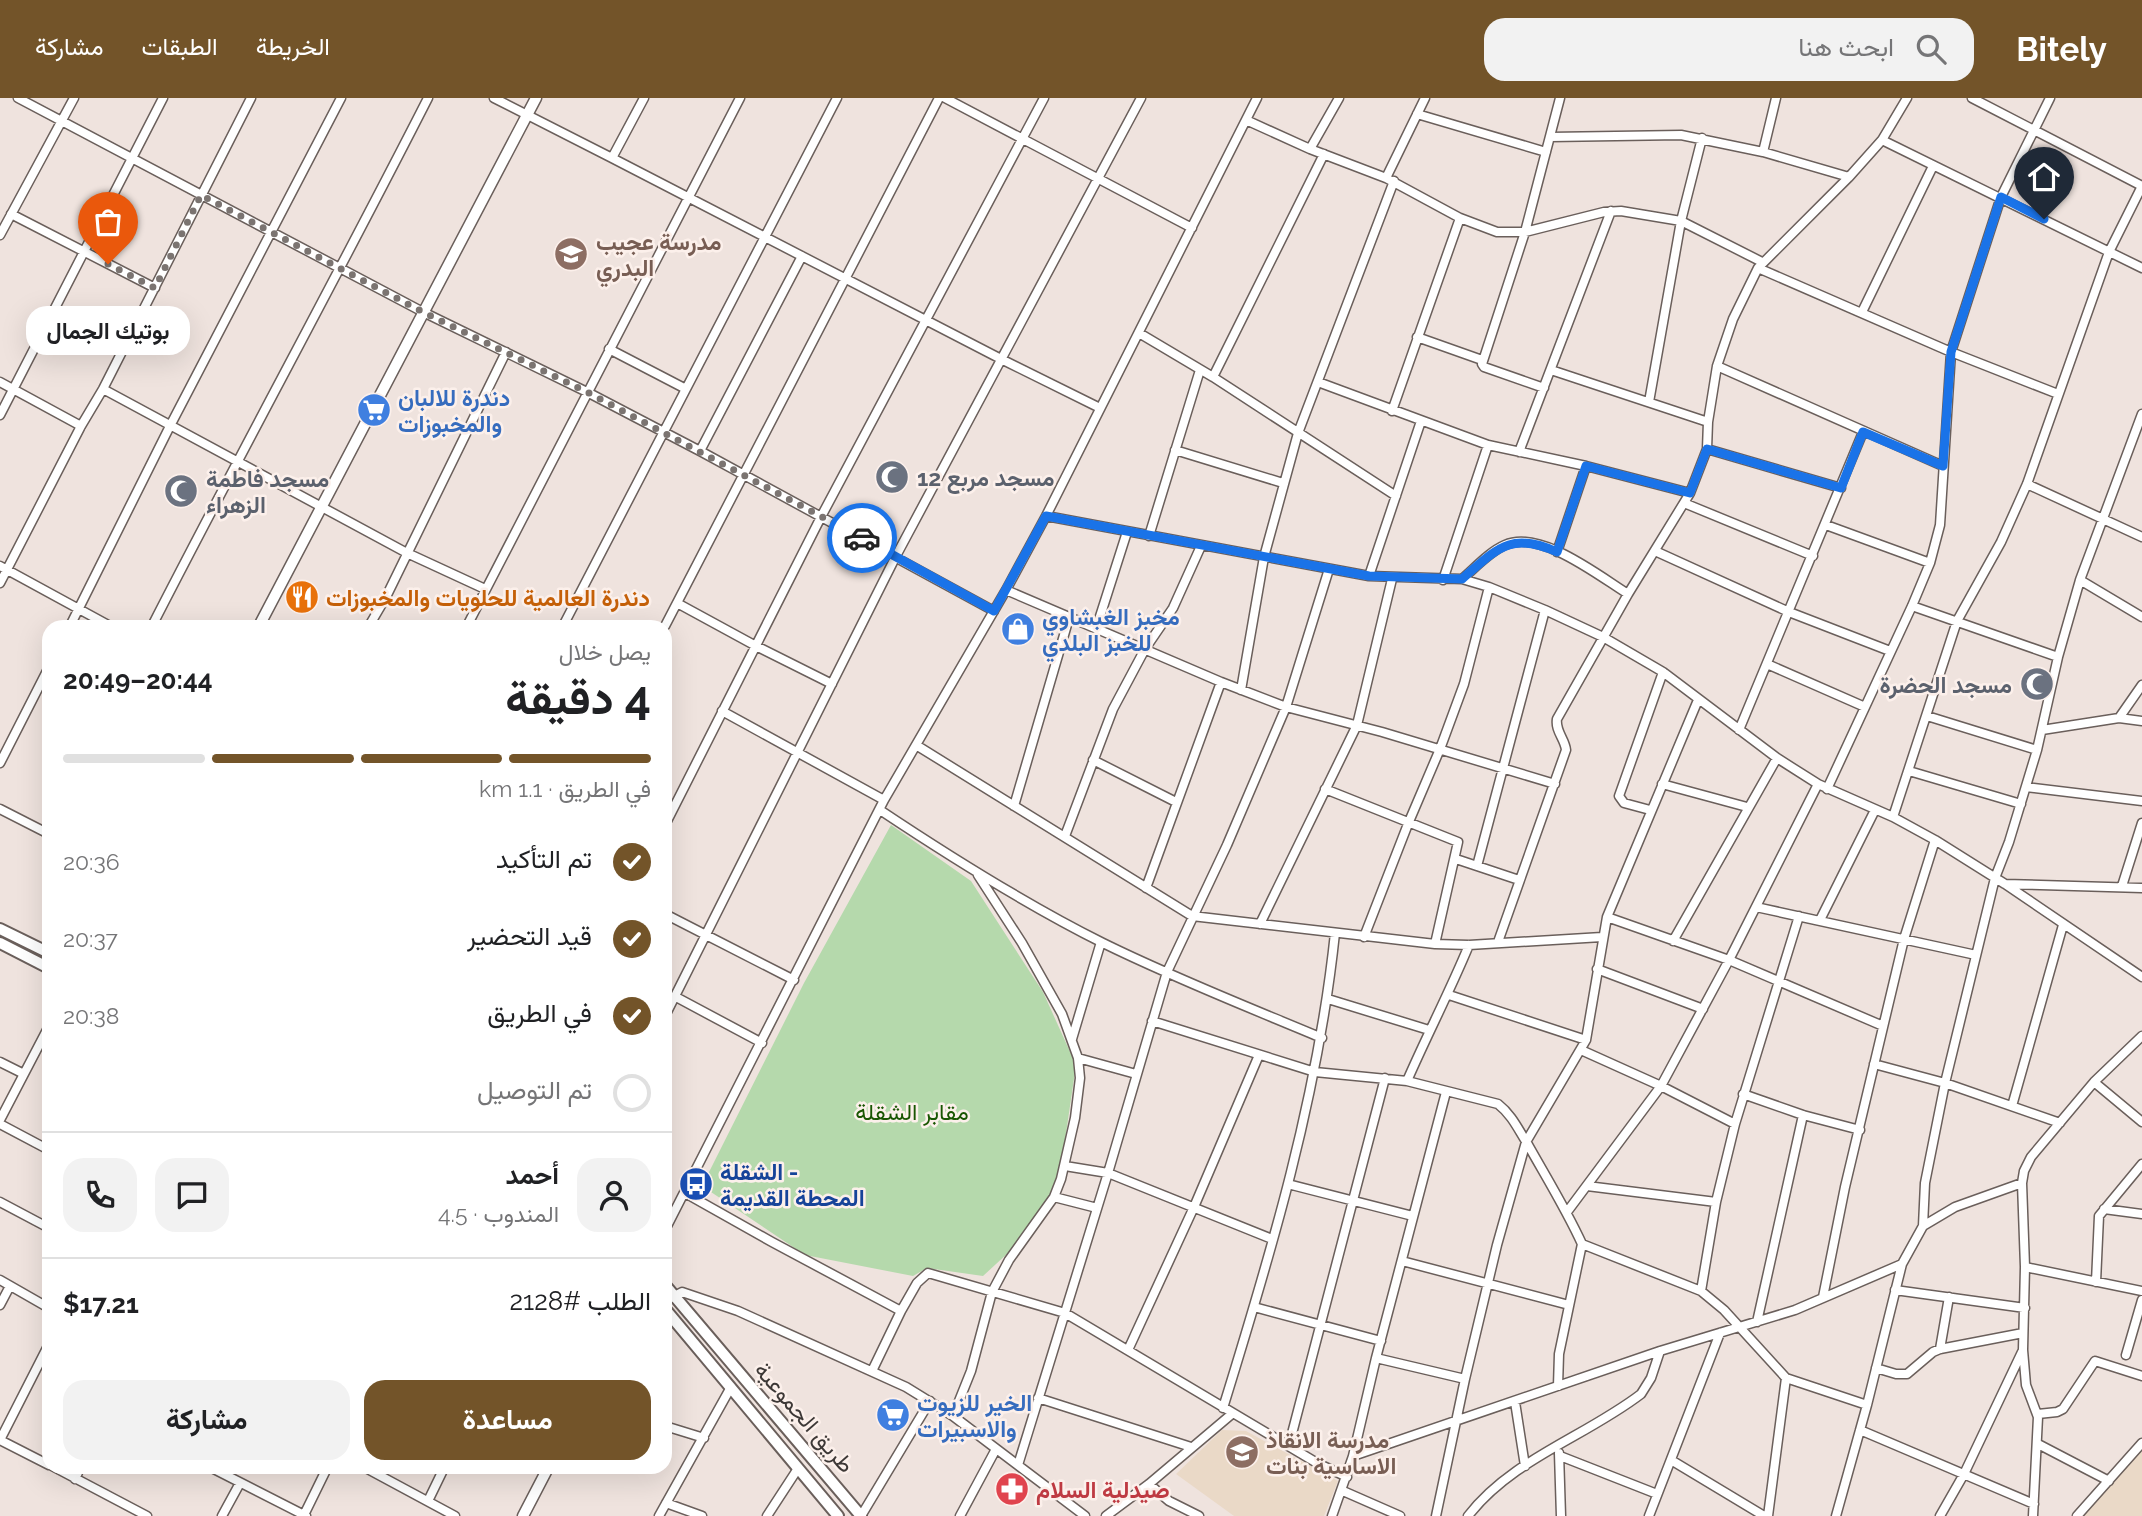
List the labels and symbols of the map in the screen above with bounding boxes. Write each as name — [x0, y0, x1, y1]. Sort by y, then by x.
pin — [2014, 147, 2074, 219]
pin — [78, 192, 138, 264]
place label: مدرسة عجيب البدري — [596, 228, 721, 287]
school or university icon: مدرسة عجيب البدري — [552, 235, 590, 273]
callout: بوتيك الجمال — [26, 306, 190, 355]
place label: دندرة للالبان والمخبوزات — [398, 384, 510, 439]
supermarket icon: دندرة للالبان والمخبوزات — [355, 391, 393, 429]
mosque icon: مسجد مربع 12 — [873, 458, 911, 496]
place label: مسجد مربع 12 — [917, 464, 1055, 494]
place label: مسجد فاطمة الزهراء — [206, 465, 329, 520]
mosque icon: مسجد فاطمة الزهراء — [162, 472, 200, 510]
courier — [827, 503, 897, 573]
restaurant icon: دندرة العالمية للحلويات والمخبوزات — [283, 578, 321, 616]
place label: دندرة العالمية للحلويات والمخبوزات — [326, 584, 650, 613]
place label: مخبز الغبشاوي للخبز البلدي — [1042, 603, 1180, 662]
shop icon: مخبز الغبشاوي للخبز البلدي — [999, 610, 1037, 648]
mosque icon: مسجد الحضرة — [2018, 665, 2056, 703]
place label: مسجد الحضرة — [1880, 671, 2012, 700]
park label: مقابر الشقلة — [855, 1098, 969, 1127]
place label: الشقلة - المحطة القديمة — [720, 1158, 865, 1212]
bus stop icon: الشقلة - المحطة القديمة — [677, 1165, 715, 1203]
street label: طريق الجموعية — [748, 1356, 860, 1479]
place label: الخير للزيوت والاسبيرات — [917, 1389, 1032, 1444]
supermarket icon: الخير للزيوت والاسبيرات — [874, 1396, 912, 1434]
place label: مدرسة الانقاذ الاساسية بنات — [1266, 1426, 1396, 1480]
school or university icon: مدرسة الانقاذ الاساسية بنات — [1223, 1433, 1261, 1471]
pharmacy icon: صيدلية السلام — [993, 1470, 1031, 1508]
place label: صيدلية السلام — [1036, 1476, 1170, 1505]

